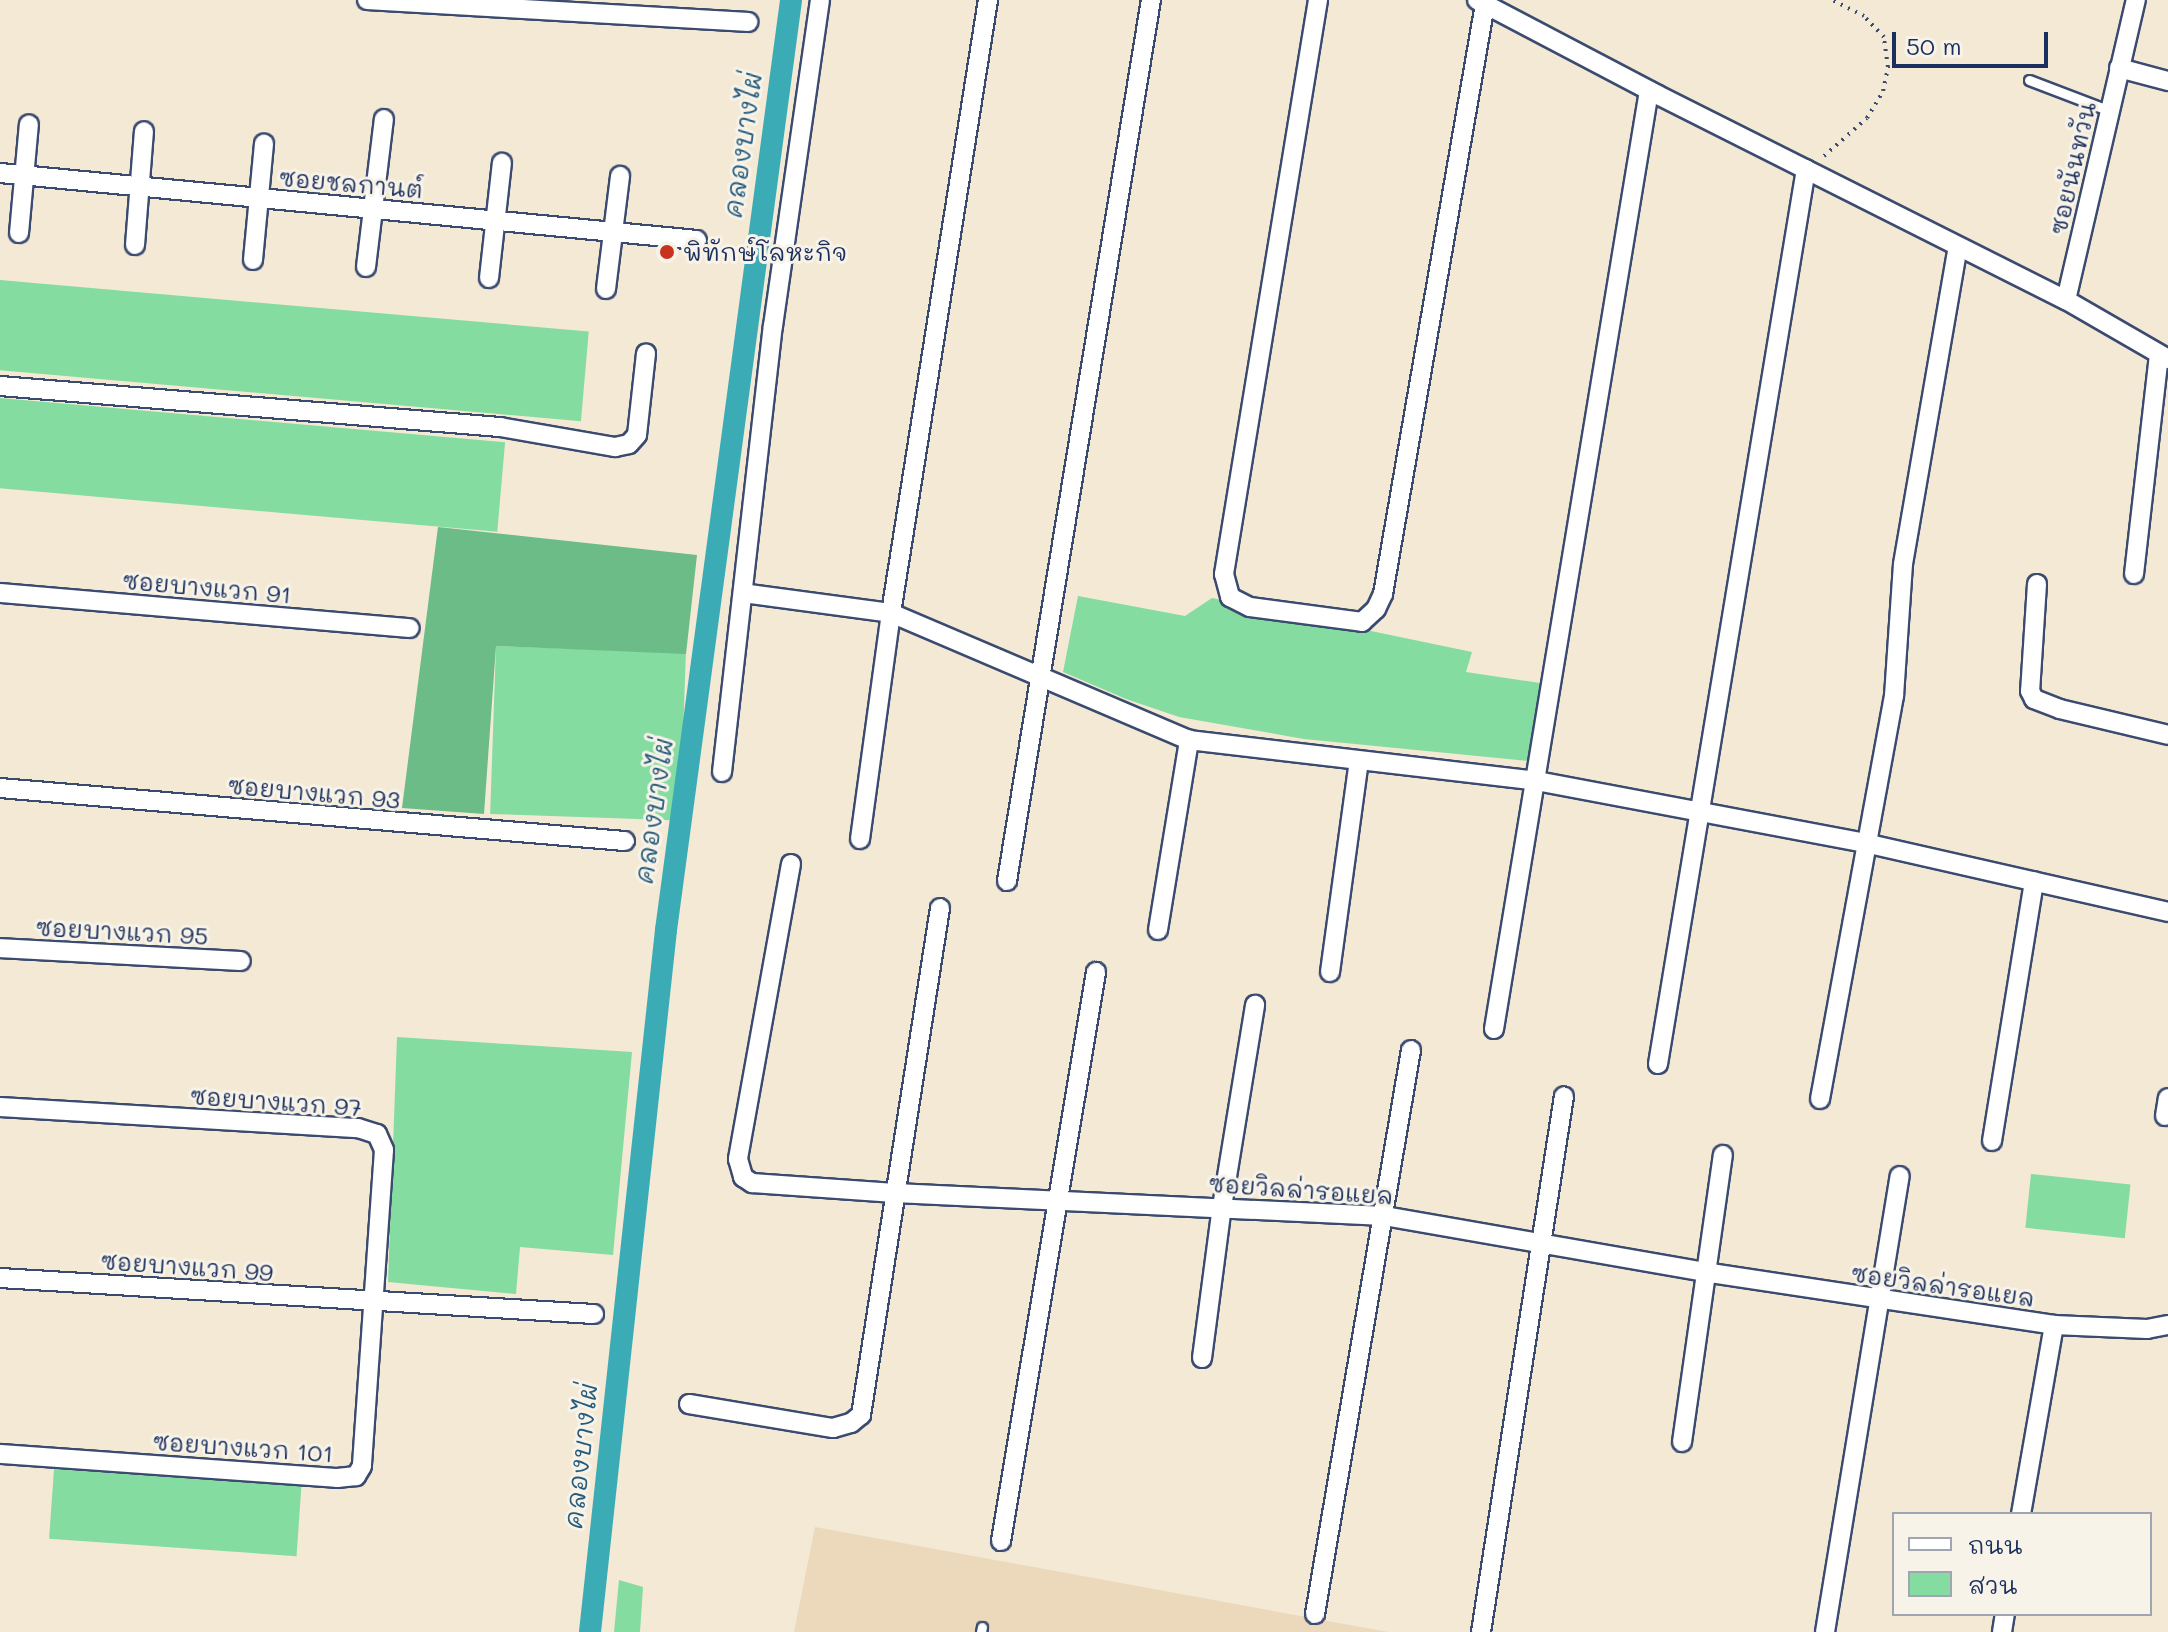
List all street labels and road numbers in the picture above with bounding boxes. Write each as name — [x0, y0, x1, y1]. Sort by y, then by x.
street label: ซอยนันทวัน — [2043, 99, 2101, 237]
street label: ซอยชลกานต์ — [278, 162, 424, 204]
street label: ซอยบางแวก 91 — [121, 565, 293, 609]
street label: ซอยบางแวก 93 — [227, 770, 401, 814]
street label: ซอยบางแวก 95 — [35, 912, 209, 950]
street label: ซอยบางแวก 97 — [189, 1081, 363, 1121]
street label: ซอยวิลล่ารอแยล — [1208, 1168, 1394, 1210]
street label: ซอยบางแวก 99 — [100, 1246, 274, 1286]
street label: ซอยวิลล่ารอแยล — [1849, 1258, 2037, 1312]
street label: ซอยบางแวก 101 — [152, 1426, 334, 1468]

